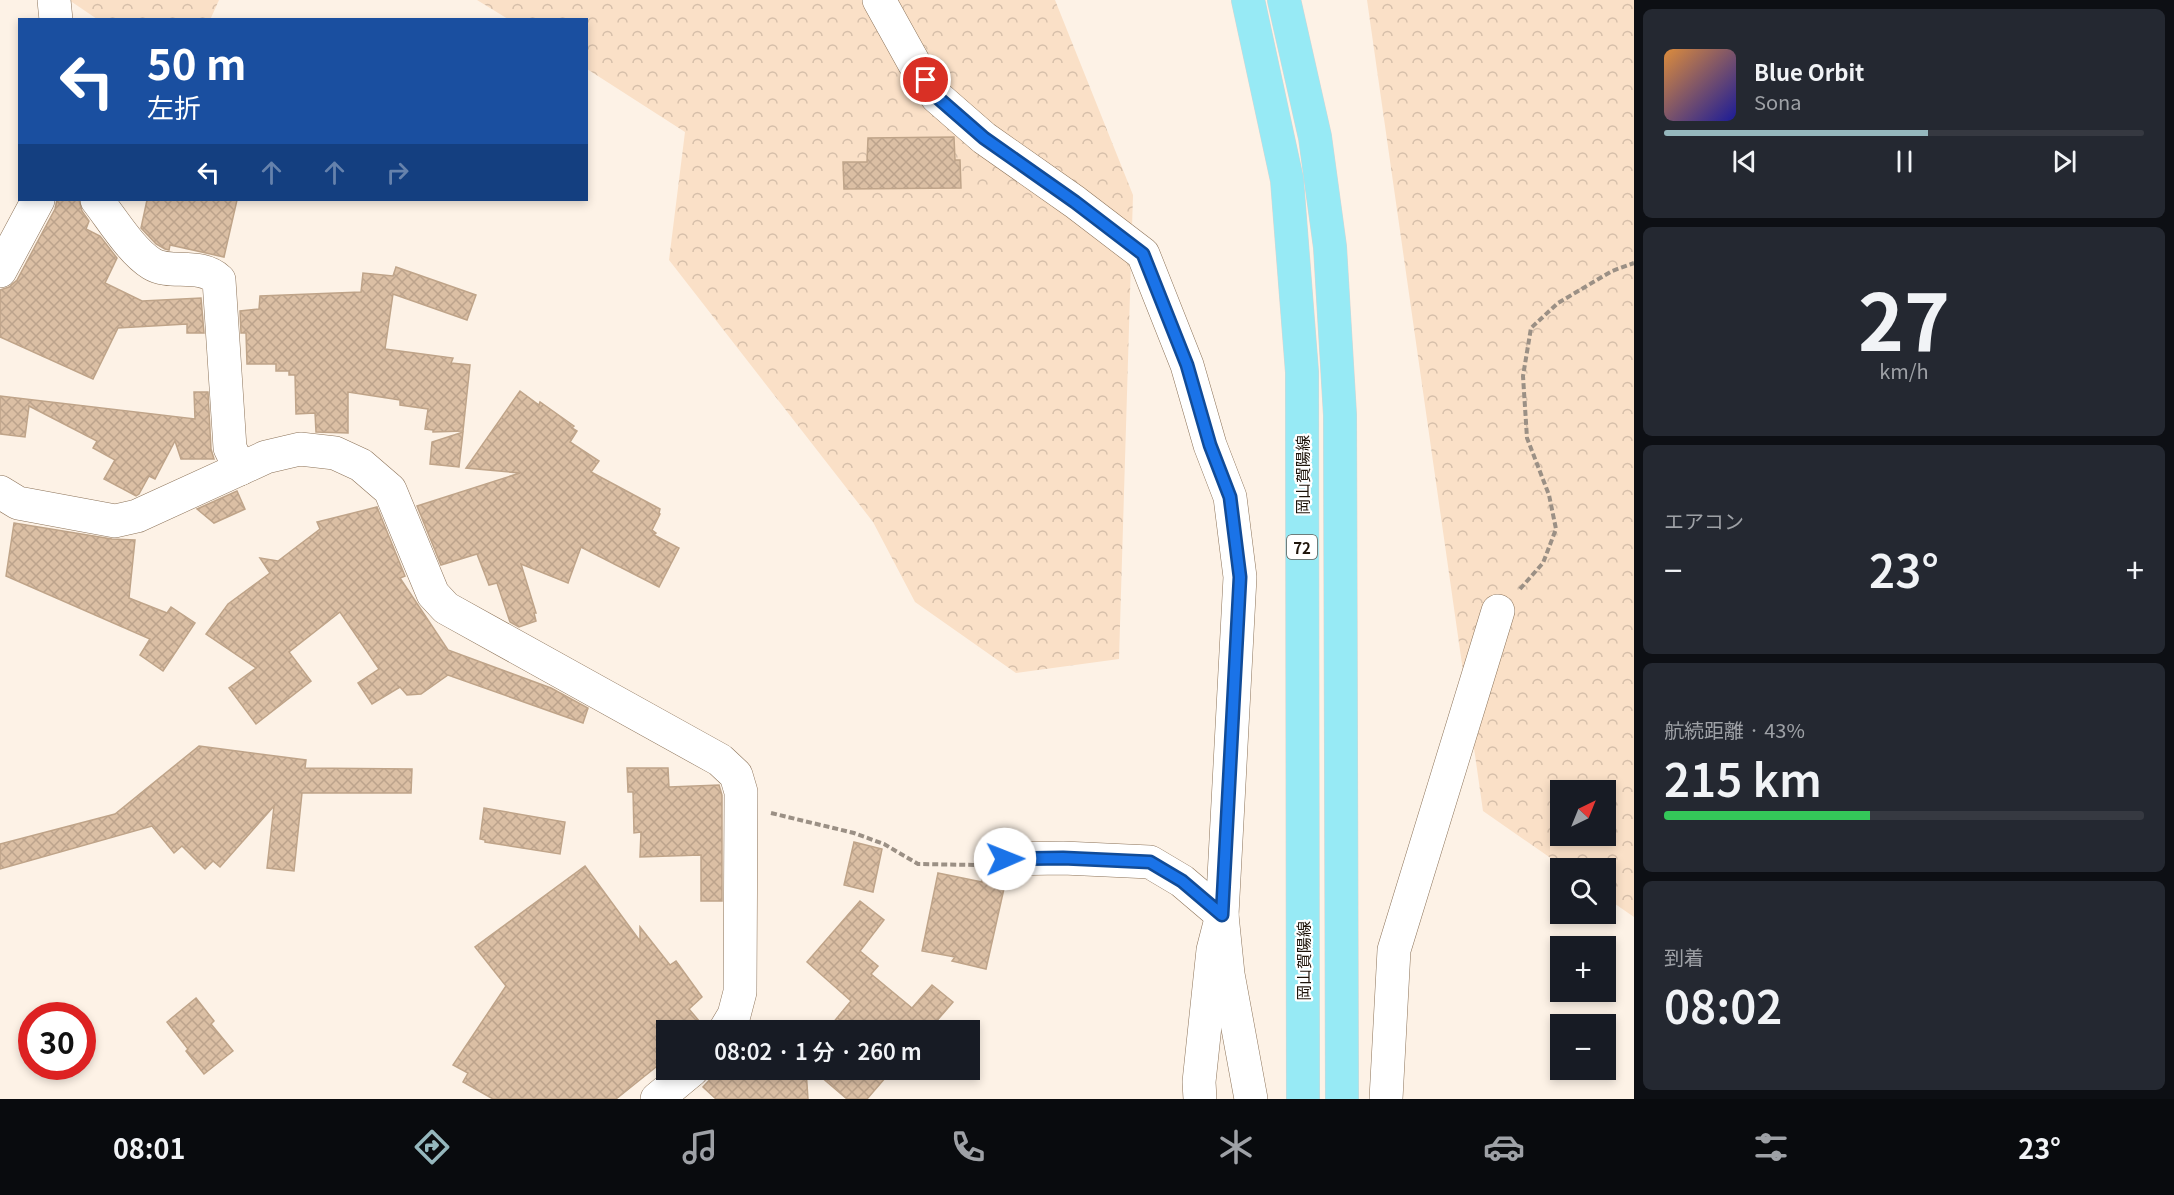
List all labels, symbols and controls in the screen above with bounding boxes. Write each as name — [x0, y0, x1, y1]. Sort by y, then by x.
text: 50 m — [147, 31, 247, 92]
icon: left — [48, 42, 126, 120]
pin — [900, 54, 951, 105]
text: Blue Orbit — [1754, 55, 1864, 87]
icon: arrive — [909, 63, 942, 96]
text: 左折 — [147, 87, 201, 126]
text: Sona — [1754, 87, 1802, 116]
icon: previous — [1728, 145, 1761, 178]
icon: pause — [1888, 145, 1921, 178]
icon: next — [2048, 145, 2081, 178]
icon: left — [192, 156, 225, 189]
icon: ahead — [255, 156, 288, 189]
icon: ahead — [318, 156, 351, 189]
icon: right — [381, 156, 414, 189]
text: 27 — [1858, 261, 1950, 373]
text: km/h — [1879, 356, 1929, 385]
street label: 岡山賀陽線 — [1290, 435, 1314, 515]
text: エアコン — [1664, 506, 1744, 535]
road number: 72 — [1287, 535, 1317, 559]
text: 23° — [1869, 536, 1939, 601]
text: − — [1664, 545, 1682, 593]
text: + — [2126, 545, 2144, 593]
text: 航続距離 · 43% — [1664, 715, 1805, 744]
text: 215 km — [1664, 745, 1822, 810]
north arrow — [1550, 780, 1616, 846]
map controls — [1550, 780, 1616, 1080]
position arrow — [973, 827, 1037, 891]
button: search — [1550, 858, 1616, 924]
street label: 岡山賀陽線 — [1291, 921, 1315, 1001]
button: + — [1550, 936, 1616, 1002]
text: 到着 — [1664, 942, 1704, 971]
text: 08:02 — [1664, 972, 1782, 1037]
speed limit sign: 30 — [18, 1002, 96, 1080]
button: − — [1550, 1014, 1616, 1080]
text: 08:02 · 1 分 · 260 m — [714, 1034, 922, 1066]
icon: directions — [411, 1126, 453, 1168]
icon: music — [679, 1126, 721, 1168]
icon: phone — [947, 1126, 989, 1168]
icon: climate — [1215, 1126, 1257, 1168]
icon: car — [1483, 1126, 1525, 1168]
icon: filters — [1750, 1126, 1792, 1168]
text: 08:01 — [113, 1128, 185, 1167]
text: 23° — [2018, 1128, 2061, 1167]

